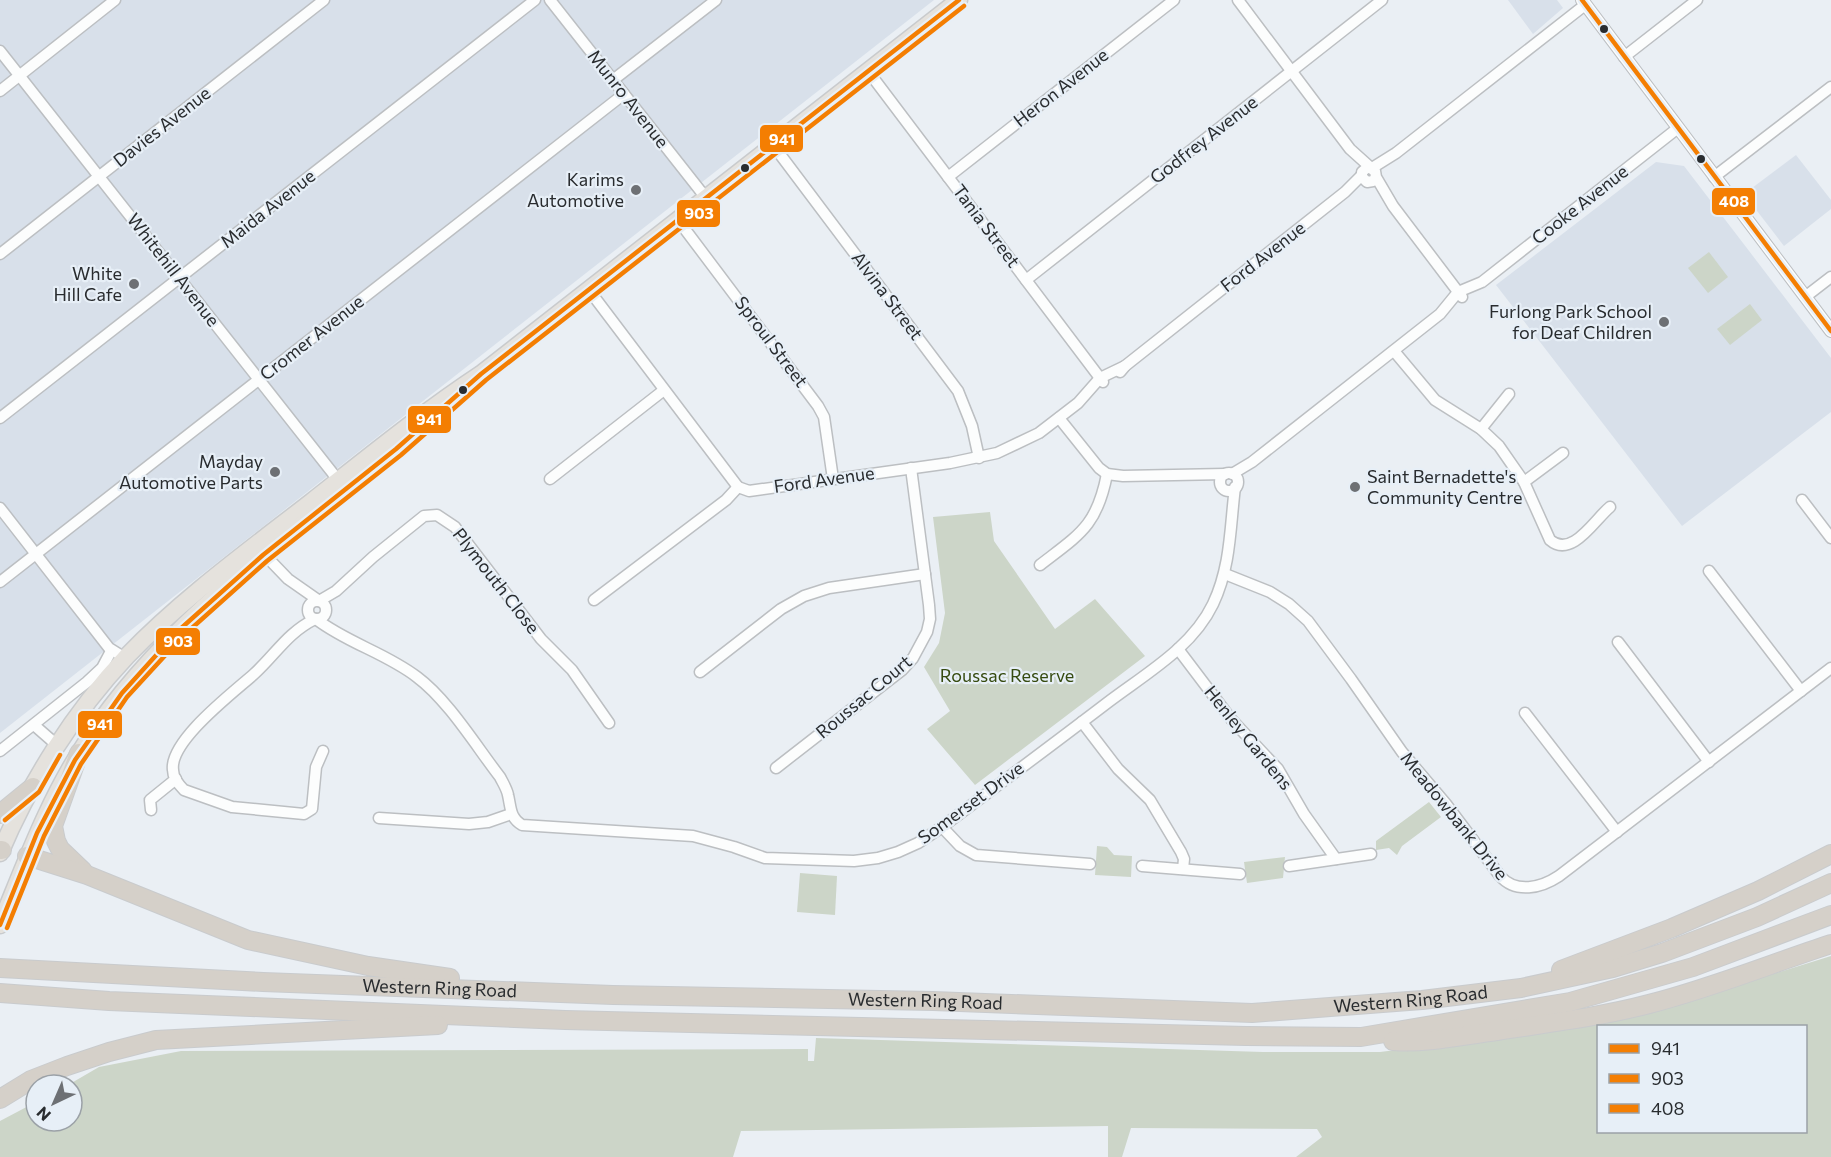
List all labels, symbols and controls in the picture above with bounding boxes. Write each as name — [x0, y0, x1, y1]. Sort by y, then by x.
unlabelled marker — [1598, 23, 1610, 35]
street label: Heron Avenue — [1009, 43, 1112, 131]
street label: Munro Avenue — [584, 45, 674, 152]
street label: Davies Avenue — [108, 81, 214, 171]
street label: Godfrey Avenue — [1145, 90, 1262, 188]
line badge: 941 — [759, 124, 804, 153]
text: 941 — [769, 129, 795, 148]
unlabelled marker — [1695, 153, 1707, 165]
street label: Cooke Avenue — [1527, 160, 1632, 249]
unlabelled marker — [739, 162, 751, 174]
street label: Maida Avenue — [216, 164, 319, 252]
place label: Karims Automotive — [527, 168, 624, 211]
street label: Tania Street — [949, 180, 1025, 271]
marker: Karims Automotive — [629, 183, 643, 197]
line badge: 408 — [1711, 187, 1756, 216]
text: 408 — [1719, 191, 1749, 210]
line badge: 903 — [676, 199, 721, 228]
text: 903 — [684, 203, 714, 222]
street label: Whitehill Avenue — [123, 208, 225, 330]
street label: Ford Avenue — [1216, 216, 1309, 296]
street label: Alvina Street — [847, 247, 928, 344]
place label: White Hill Cafe — [53, 262, 122, 305]
marker: White Hill Cafe — [127, 277, 141, 291]
street label: Cromer Avenue — [255, 290, 368, 385]
street label: Sproul Street — [731, 292, 813, 391]
place label: Furlong Park School for Deaf Children — [1489, 300, 1652, 343]
marker: Furlong Park School for Deaf Children — [1657, 315, 1671, 329]
unlabelled marker — [457, 384, 469, 396]
line badge: 941 — [407, 405, 452, 434]
text: 941 — [416, 409, 442, 428]
place label: Mayday Automotive Parts — [119, 450, 263, 493]
street label: Ford Avenue — [772, 461, 876, 497]
marker: Mayday Automotive Parts — [268, 465, 282, 479]
place label: Saint Bernadette's Community Centre — [1367, 465, 1523, 508]
marker: Saint Bernadette's Community Centre — [1348, 480, 1362, 494]
street label: Plymouth Close — [449, 523, 545, 638]
line badge: 903 — [155, 627, 201, 656]
text: 903 — [163, 631, 193, 650]
street label: Roussac Court — [811, 650, 916, 743]
park label: Roussac Reserve — [940, 664, 1074, 686]
street label: Henley Gardens — [1200, 681, 1298, 794]
line badge: 941 — [77, 710, 123, 739]
text: 941 — [87, 714, 113, 733]
street label: Meadowbank Drive — [1396, 747, 1513, 884]
street label: Somerset Drive — [913, 756, 1028, 848]
street label: Western Ring Road — [362, 974, 517, 1001]
street label: Western Ring Road — [1333, 980, 1489, 1017]
street label: Western Ring Road — [848, 987, 1003, 1014]
legend — [1597, 1025, 1807, 1133]
text: 941 — [1651, 1037, 1680, 1059]
text: 903 — [1651, 1067, 1684, 1089]
north arrow — [24, 1073, 84, 1133]
text: 408 — [1651, 1097, 1685, 1119]
text: N — [32, 1103, 54, 1125]

